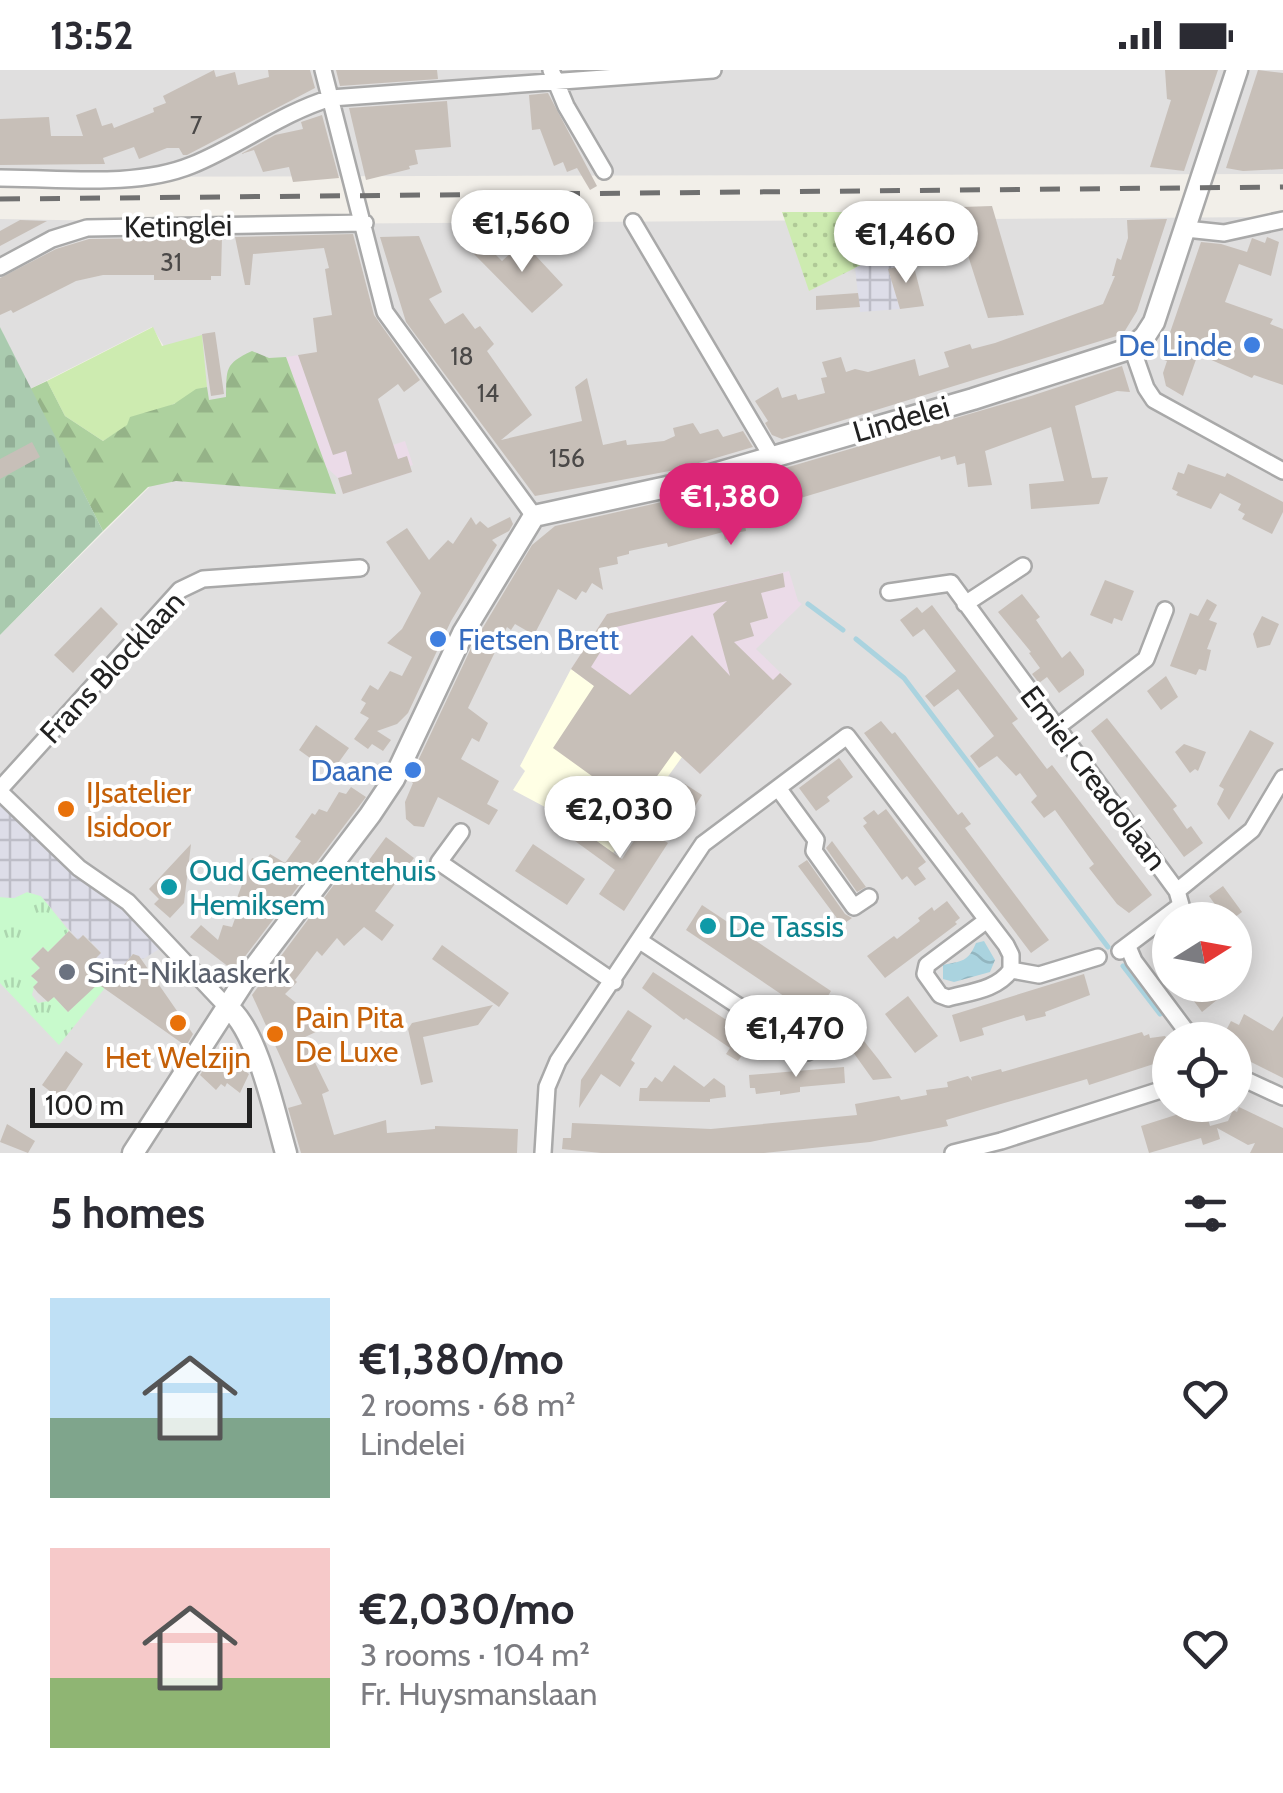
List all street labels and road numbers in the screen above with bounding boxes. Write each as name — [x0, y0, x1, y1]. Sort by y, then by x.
street label: Ketinglei — [124, 207, 232, 245]
street label: Lindelei — [848, 388, 954, 450]
street label: Frans Blocklaan — [32, 583, 192, 751]
street label: Emiel Creadolaan — [1013, 679, 1175, 877]

